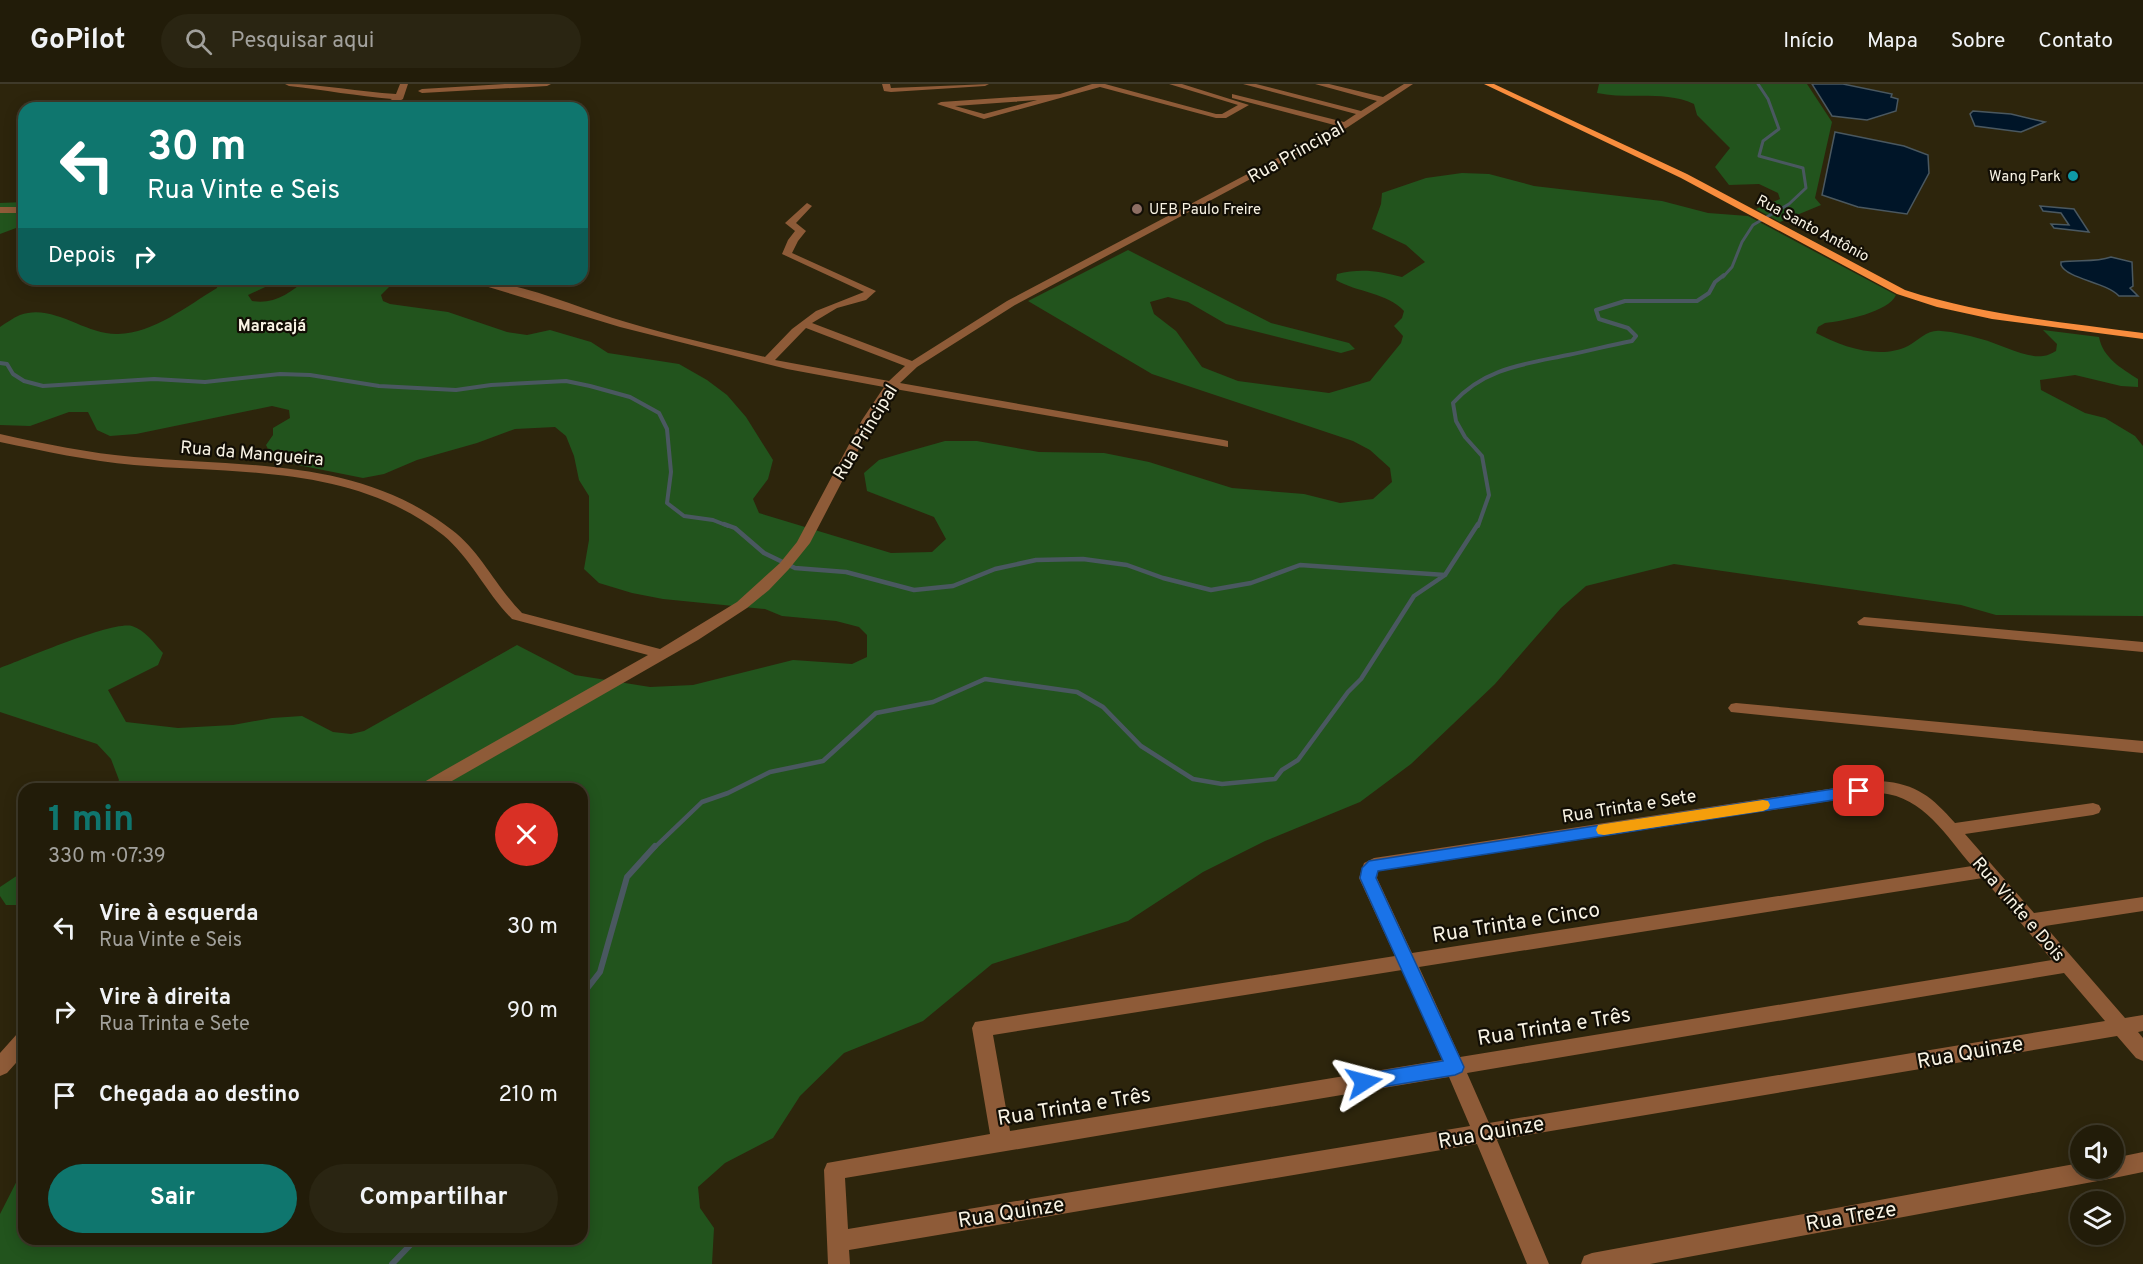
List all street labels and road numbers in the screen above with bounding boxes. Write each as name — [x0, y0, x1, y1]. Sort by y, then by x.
street label: Rua Principal — [1244, 117, 1349, 189]
street label: Rua Santo Antônio — [1753, 192, 1872, 267]
street label: Rua Principal — [829, 381, 904, 485]
street label: Rua da Mangueira — [179, 437, 325, 472]
street label: Rua Trinta e Sete — [1560, 786, 1698, 829]
street label: Rua Vinte e Dois — [1966, 853, 2069, 967]
street label: Rua Trinta e Cinco — [1430, 897, 1602, 950]
street label: Rua Trinta e Três — [1476, 1002, 1633, 1053]
street label: Rua Quinze — [1915, 1031, 2026, 1076]
street label: Rua Trinta e Três — [996, 1082, 1153, 1133]
street label: Rua Quinze — [1436, 1111, 1547, 1156]
street label: Rua Quinze — [956, 1192, 1066, 1235]
street label: Rua Treze — [1804, 1196, 1899, 1239]

